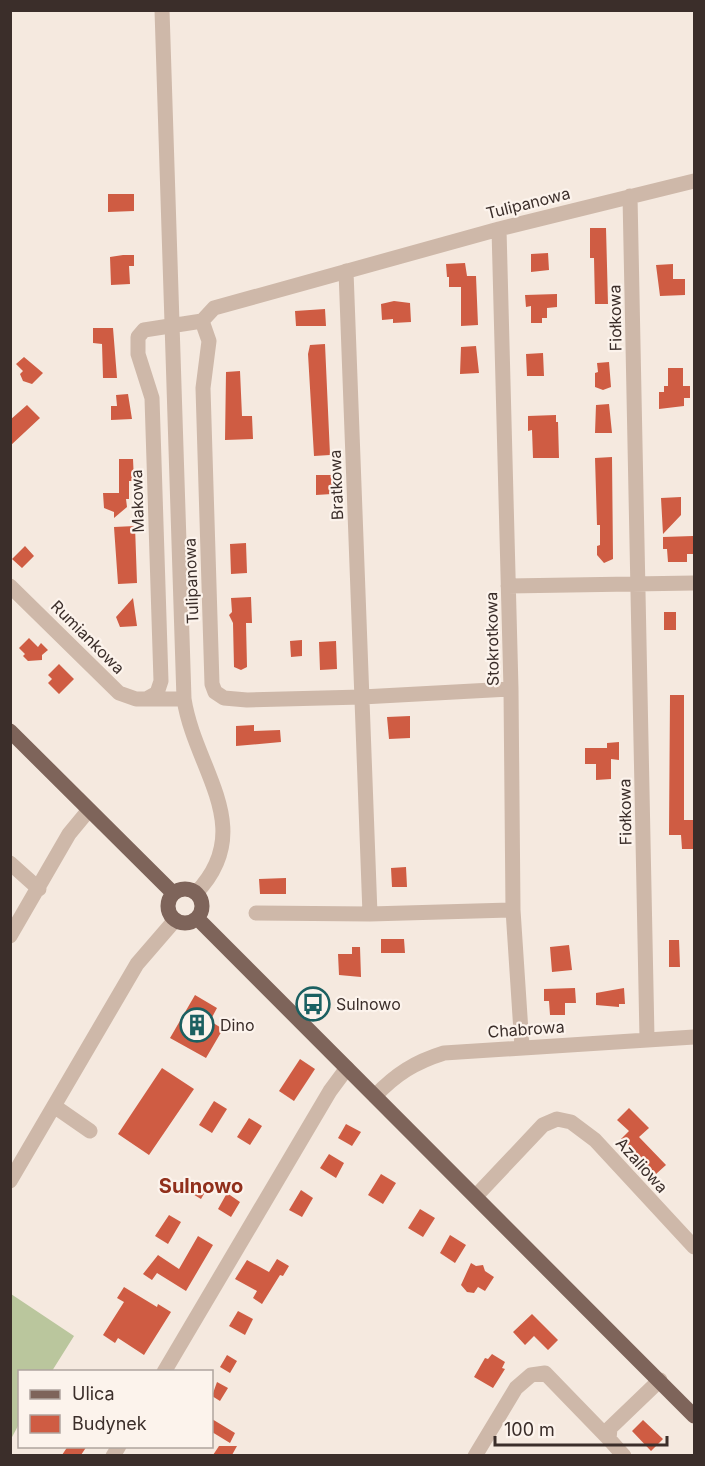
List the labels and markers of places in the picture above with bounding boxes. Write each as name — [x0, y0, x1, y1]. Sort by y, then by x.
bus stop icon: Sulnowo — [295, 986, 331, 1022]
place label: Sulnowo — [336, 994, 401, 1014]
building icon: Dino — [179, 1007, 215, 1043]
place label: Dino — [220, 1015, 254, 1035]

